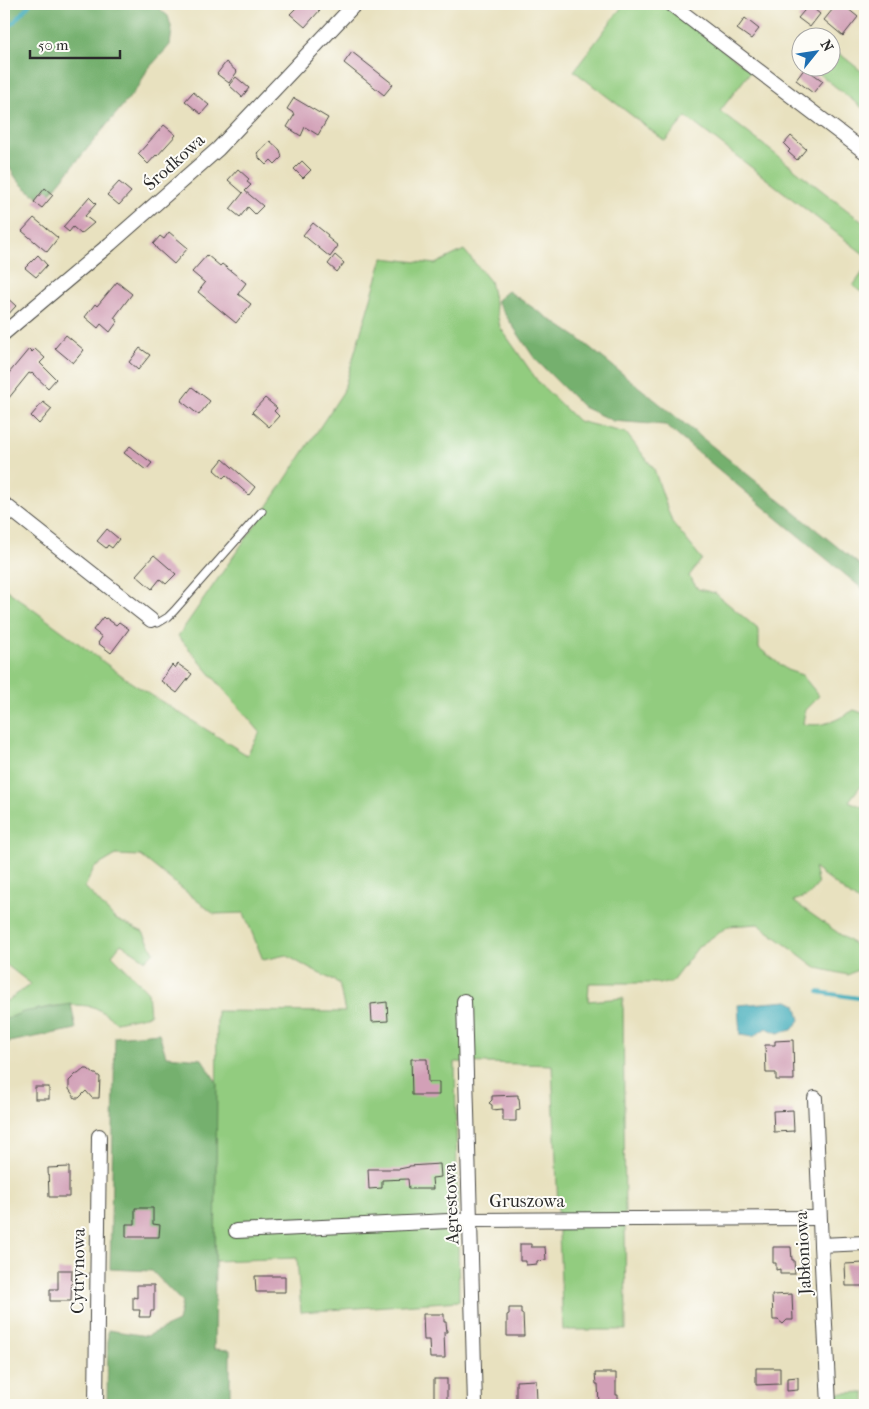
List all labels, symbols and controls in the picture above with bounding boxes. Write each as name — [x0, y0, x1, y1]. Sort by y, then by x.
scale bar — [30, 28, 120, 60]
north arrow — [792, 28, 842, 78]
text: 50 m — [38, 36, 69, 54]
text: N — [817, 37, 837, 55]
street label: Środkowa — [139, 128, 210, 195]
street label: Agrestowa — [440, 1162, 463, 1246]
street label: Gruszowa — [489, 1191, 565, 1212]
street label: Jabłoniowa — [791, 1210, 816, 1297]
street label: Cytrynowa — [67, 1227, 90, 1314]

